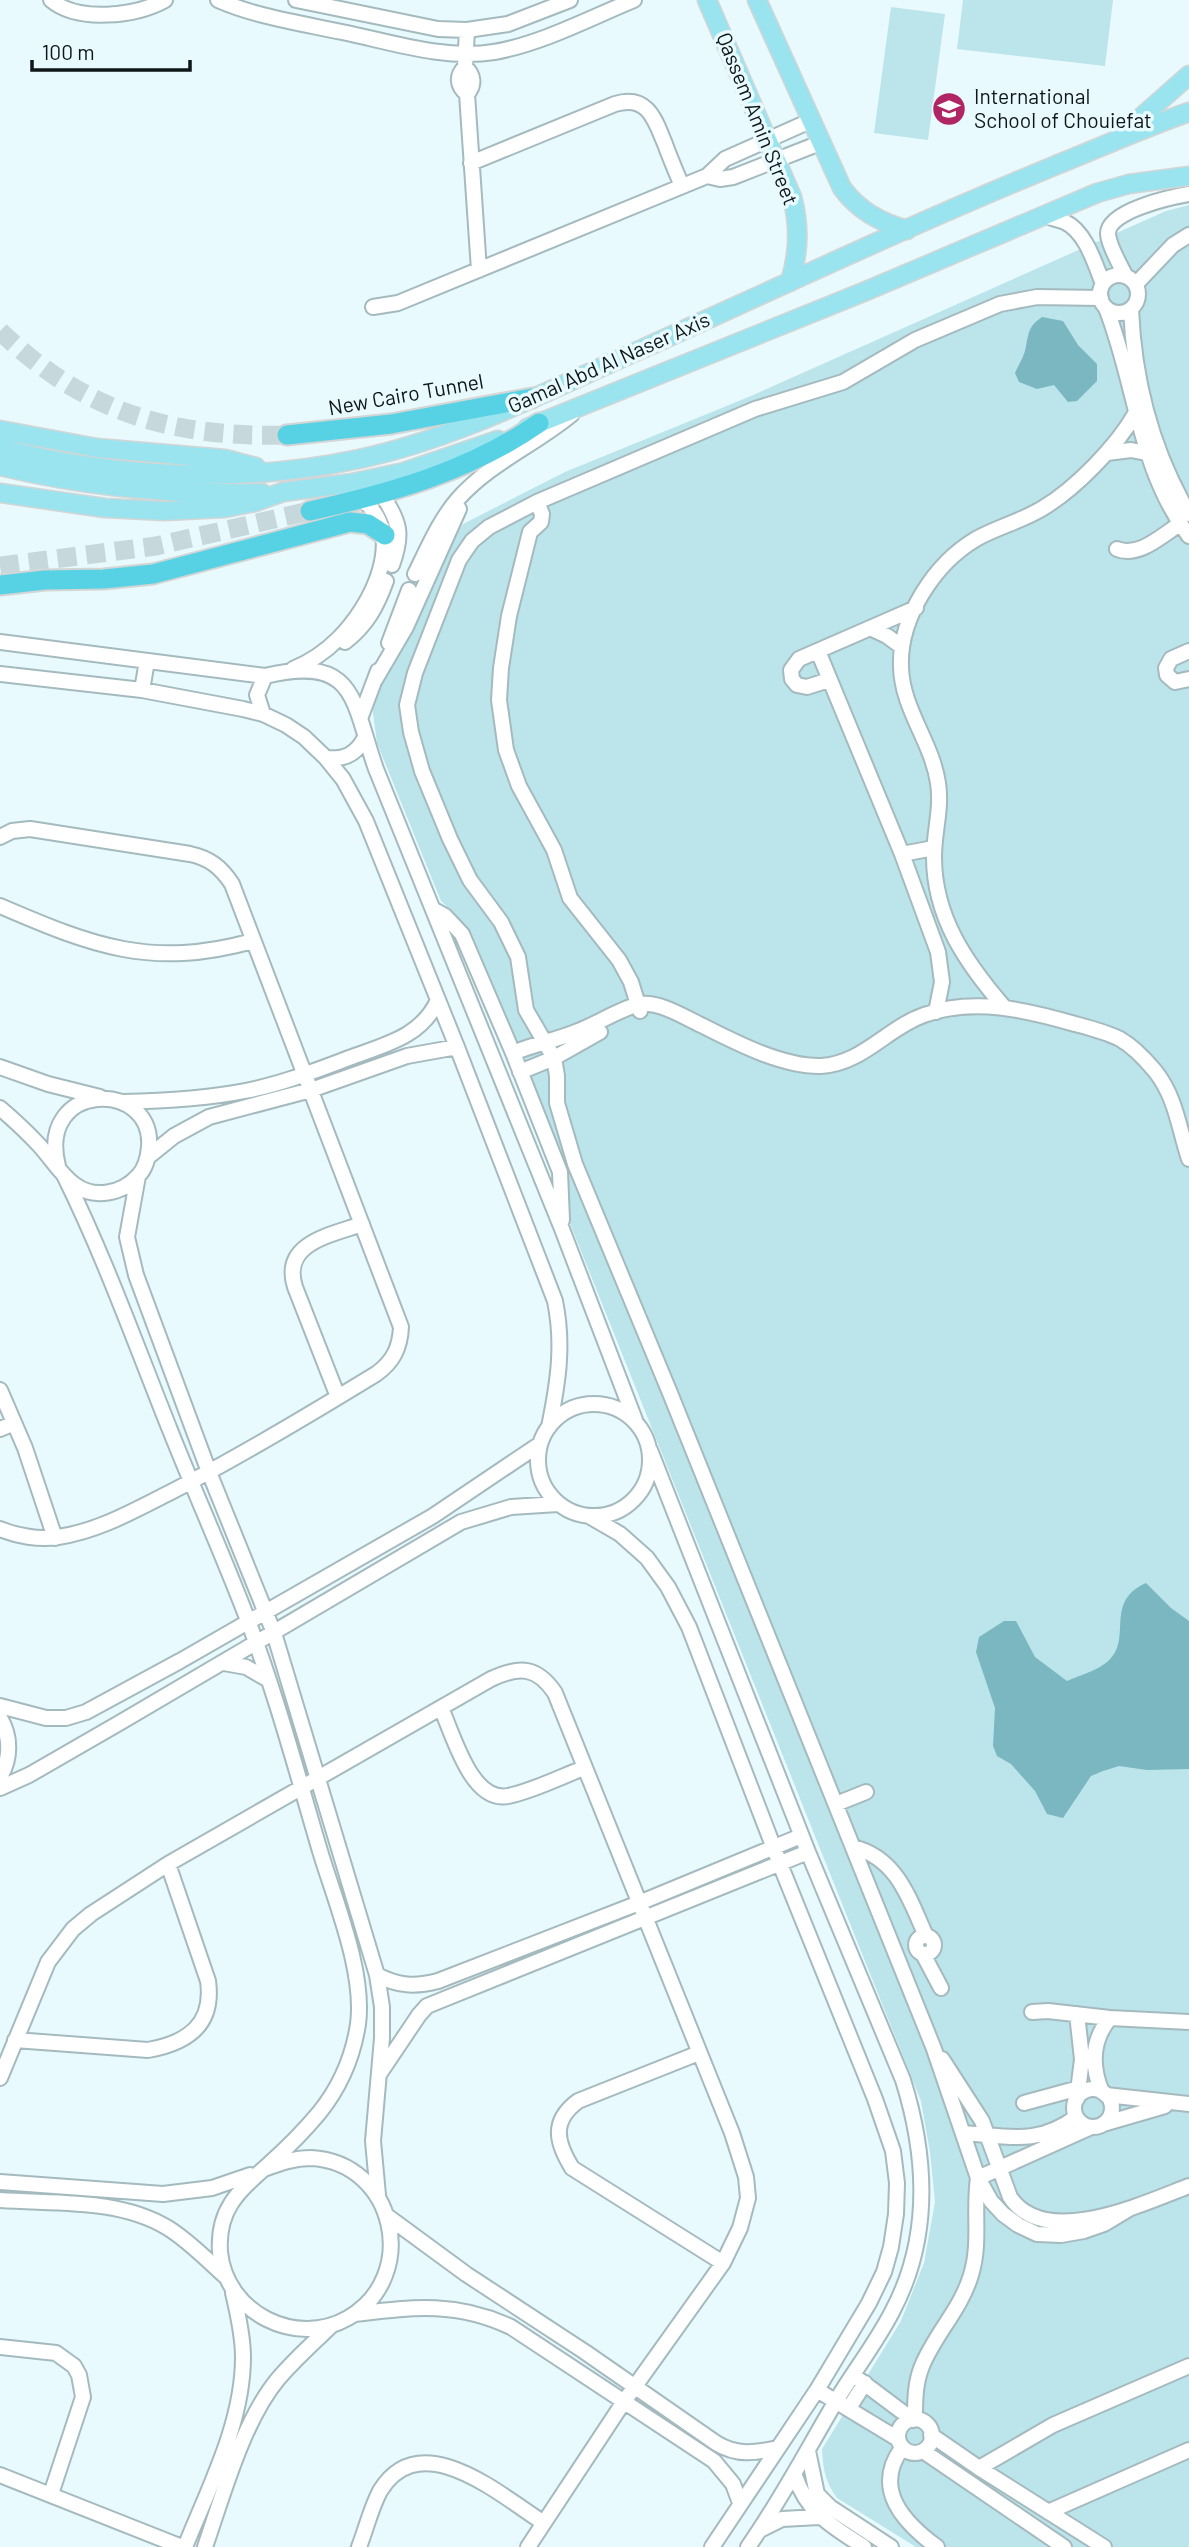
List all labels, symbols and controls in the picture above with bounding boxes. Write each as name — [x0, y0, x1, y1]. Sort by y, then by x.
scale bar — [32, 28, 189, 72]
street label: Qassem Amin Street — [712, 29, 804, 208]
text: 100 m — [42, 39, 95, 64]
place label: International School of Chouiefat — [974, 83, 1152, 132]
school or university icon: International School of Chouiefat — [930, 90, 968, 128]
street label: Gamal Abd Al Naser Axis — [504, 306, 713, 417]
street label: New Cairo Tunnel — [326, 368, 485, 419]

